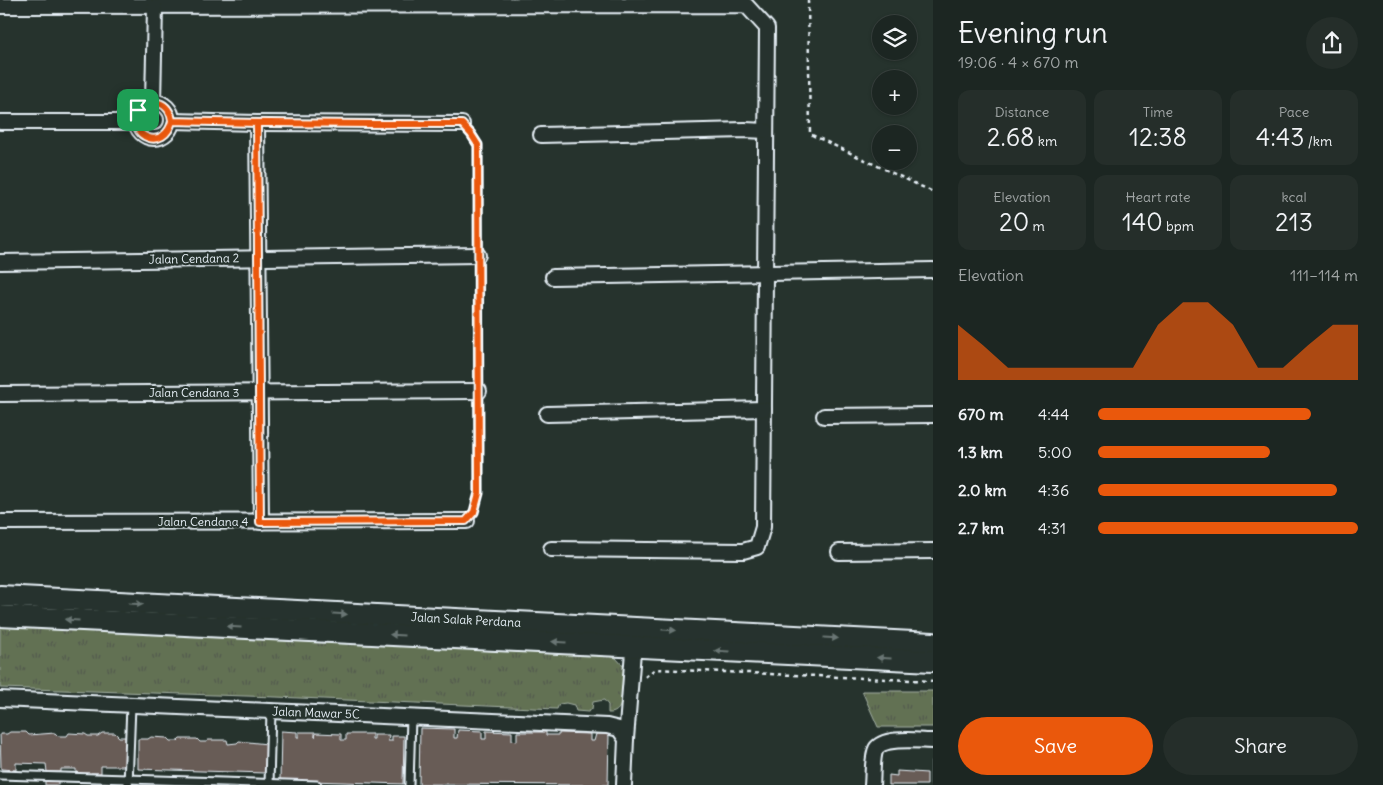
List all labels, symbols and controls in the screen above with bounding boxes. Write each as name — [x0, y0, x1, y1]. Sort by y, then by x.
map controls — [872, 15, 917, 170]
button: layers — [872, 15, 917, 60]
text: Evening run — [958, 15, 1108, 51]
button: share — [1306, 17, 1358, 69]
text: 19:06 · 4 × 670 m — [958, 52, 1078, 72]
button: + — [872, 70, 917, 115]
pin — [117, 89, 159, 131]
icon: arrive — [124, 96, 152, 124]
text: Distance — [995, 103, 1049, 121]
text: Time — [1143, 103, 1173, 121]
text: Pace — [1279, 103, 1309, 121]
text: 2.68 — [987, 121, 1034, 153]
text: 12:38 — [1129, 121, 1187, 153]
text: 4:43 — [1256, 121, 1304, 153]
button: − — [872, 125, 917, 170]
text: km — [1034, 132, 1057, 150]
text: /km — [1304, 132, 1332, 150]
text: Elevation — [993, 188, 1051, 206]
text: Heart rate — [1126, 188, 1190, 206]
text: kcal — [1281, 188, 1307, 206]
text: 20 — [999, 206, 1029, 238]
text: 140 — [1122, 206, 1163, 238]
text: 213 — [1275, 206, 1313, 238]
text: m — [1029, 217, 1045, 235]
text: bpm — [1163, 217, 1194, 235]
street label: Jalan Cendana 2 — [149, 250, 240, 267]
text: Elevation — [958, 265, 1024, 285]
text: 111–114 m — [1290, 265, 1358, 285]
street label: Jalan Cendana 3 — [149, 385, 240, 400]
text: 670 m — [958, 404, 1003, 424]
text: 4:44 — [1038, 404, 1069, 424]
text: 1.3 km — [958, 442, 1003, 462]
text: 5:00 — [1038, 442, 1072, 462]
text: 2.0 km — [958, 480, 1007, 500]
text: 4:36 — [1038, 480, 1069, 500]
street label: Jalan Cendana 4 — [158, 514, 248, 529]
text: 2.7 km — [958, 518, 1004, 538]
text: 4:31 — [1038, 518, 1066, 538]
one-way arrow — [128, 600, 144, 608]
street label: Jalan Salak Perdana — [411, 609, 521, 630]
one-way arrow — [332, 611, 348, 619]
one-way arrow — [64, 615, 80, 623]
one-way arrow — [226, 623, 242, 631]
one-way arrow — [661, 626, 677, 634]
one-way arrow — [389, 630, 405, 638]
one-way arrow — [824, 634, 840, 642]
one-way arrow — [551, 638, 567, 646]
one-way arrow — [714, 646, 730, 654]
one-way arrow — [876, 654, 892, 662]
street label: Jalan Mawar 5C — [272, 703, 360, 722]
button: Save — [958, 717, 1153, 775]
button: Share — [1163, 717, 1358, 775]

